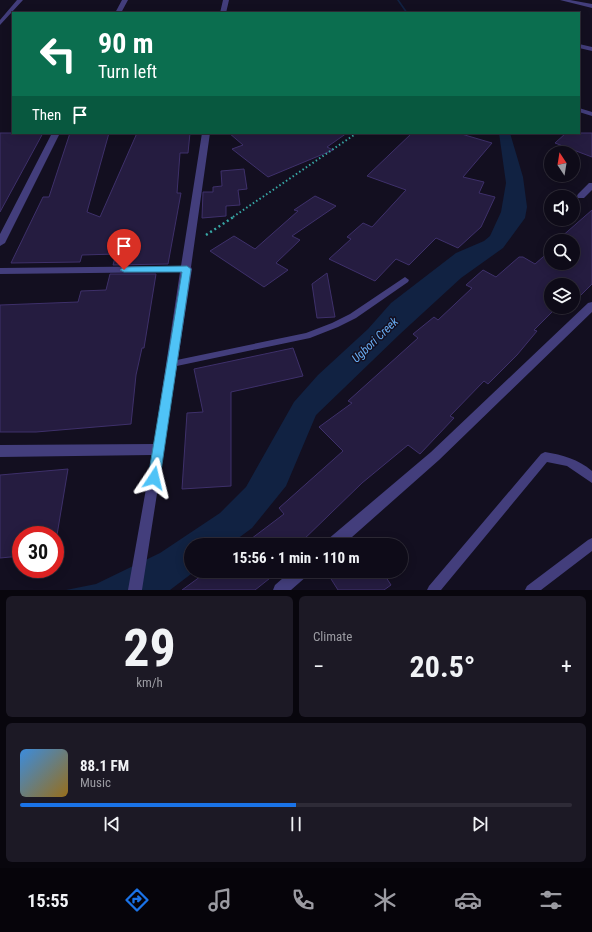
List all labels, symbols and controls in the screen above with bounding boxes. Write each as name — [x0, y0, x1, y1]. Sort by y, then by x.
text: 90 m — [98, 27, 154, 60]
icon: left — [32, 28, 84, 80]
text: Turn left — [98, 61, 157, 82]
icon: arrive — [69, 104, 91, 126]
text: Then — [32, 106, 61, 124]
north arrow — [544, 146, 580, 182]
map controls — [544, 146, 580, 314]
button: sound — [544, 190, 580, 226]
pin — [107, 229, 141, 270]
button: search — [544, 234, 580, 270]
icon: arrive — [113, 235, 135, 257]
button: layers — [544, 278, 580, 314]
water label: Ugbori Creek — [349, 314, 402, 366]
position arrow — [133, 457, 175, 499]
speed limit sign: 30 — [12, 526, 64, 578]
text: 15:56 · 1 min · 110 m — [232, 549, 360, 567]
text: 29 — [123, 618, 176, 679]
text: Climate — [313, 629, 352, 644]
text: 20.5° — [410, 649, 475, 684]
text: − — [313, 654, 324, 679]
text: + — [561, 654, 572, 679]
text: km/h — [136, 675, 163, 690]
text: 88.1 FM — [80, 757, 129, 775]
text: Music — [80, 775, 111, 790]
icon: previous — [101, 813, 123, 835]
icon: pause — [285, 813, 307, 835]
icon: next — [469, 813, 491, 835]
icon: directions — [123, 886, 151, 914]
icon: music — [206, 886, 234, 914]
icon: phone — [289, 886, 317, 914]
icon: climate — [371, 886, 399, 914]
icon: car — [454, 886, 482, 914]
icon: filters — [537, 886, 565, 914]
text: 15:55 — [27, 890, 69, 911]

